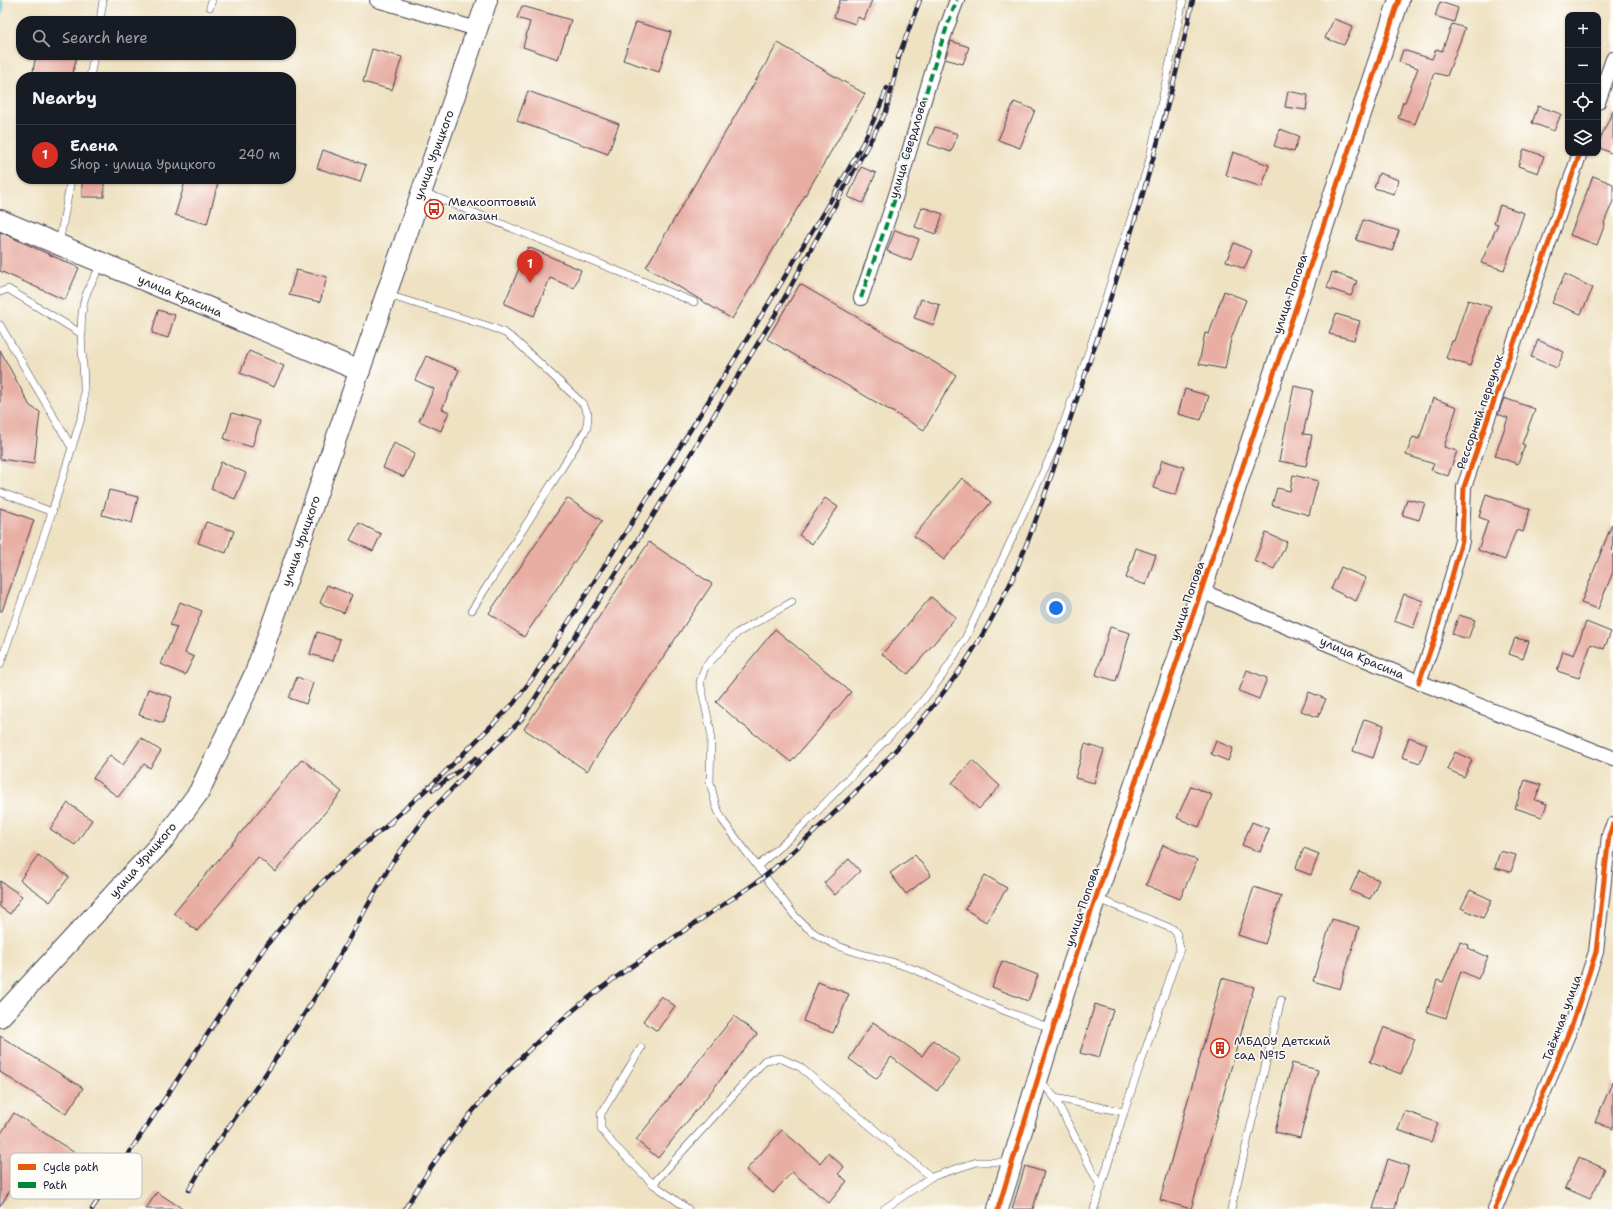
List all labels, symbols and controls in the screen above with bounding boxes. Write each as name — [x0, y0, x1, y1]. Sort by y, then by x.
map controls — [1565, 12, 1601, 156]
button: + — [1565, 12, 1601, 48]
search box — [16, 16, 296, 60]
icon: search — [30, 27, 52, 49]
text: Search here — [62, 28, 148, 48]
button: − — [1565, 48, 1601, 84]
button: locate — [1565, 84, 1601, 120]
text: Nearby — [32, 87, 97, 109]
street label: улица Свердлова — [885, 97, 931, 200]
street label: улица Урицкого — [410, 108, 458, 202]
button: layers — [1565, 120, 1601, 156]
text: Елена — [70, 136, 118, 156]
text: 1 — [42, 146, 48, 163]
text: 240 m — [238, 146, 280, 163]
text: Shop · улица Урицкого — [70, 156, 216, 173]
place label: Мелкооптовый магазин — [448, 194, 537, 224]
bus stop icon: Мелкооптовый магазин — [423, 198, 445, 220]
pin: 1 — [517, 250, 543, 283]
street label: улица Попова — [1269, 251, 1311, 336]
street label: улица Красина — [135, 271, 225, 321]
street label: Рессорный переулок — [1453, 352, 1507, 472]
street label: улица Урицкого — [278, 494, 324, 588]
street label: улица Попова — [1166, 558, 1208, 643]
your location — [1046, 598, 1066, 618]
street label: улица Красина — [1317, 633, 1407, 683]
street label: улица Урицкого — [106, 819, 180, 901]
street label: улица Попова — [1061, 864, 1103, 949]
street label: Таёжная улица — [1539, 972, 1585, 1063]
place label: МБДОУ Детский сад №15 — [1234, 1033, 1331, 1063]
building icon: МБДОУ Детский сад №15 — [1209, 1037, 1231, 1059]
legend — [10, 1153, 142, 1199]
text: Cycle path — [43, 1160, 99, 1175]
text: Path — [43, 1178, 67, 1193]

